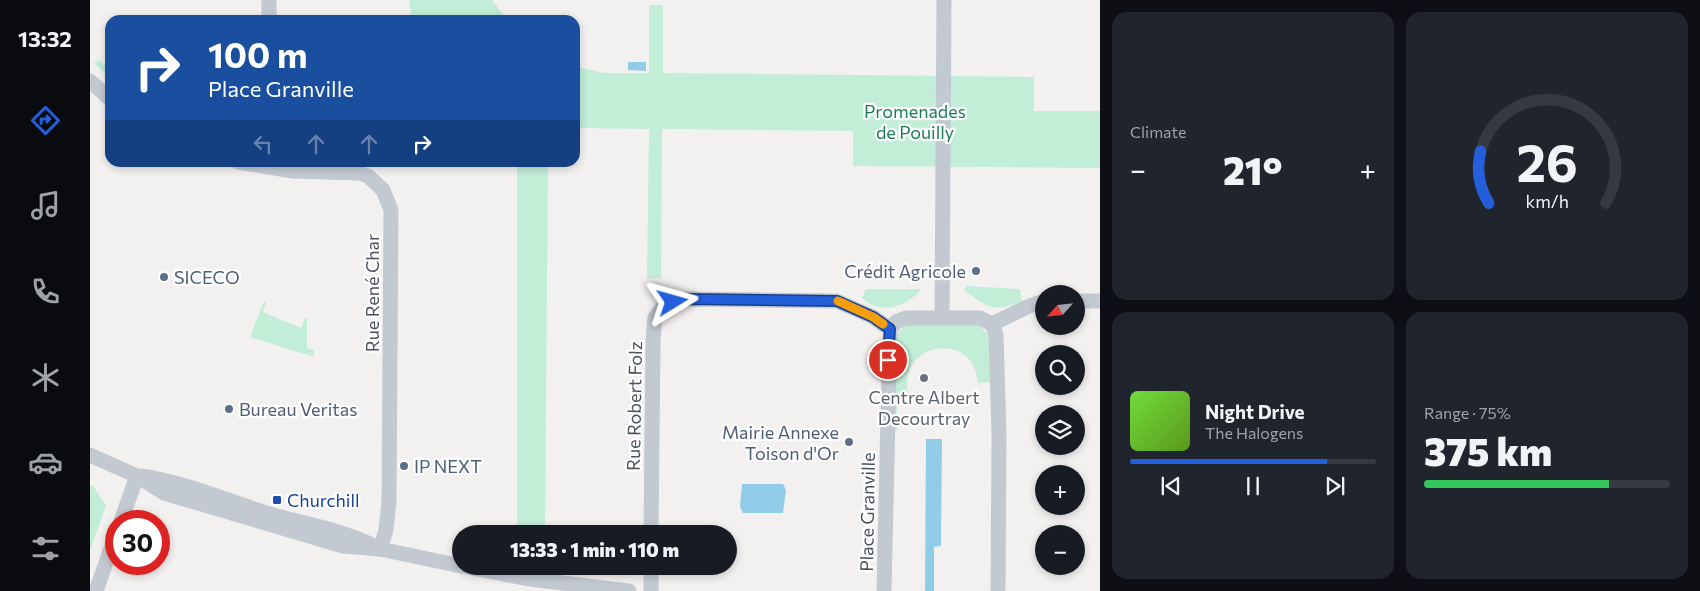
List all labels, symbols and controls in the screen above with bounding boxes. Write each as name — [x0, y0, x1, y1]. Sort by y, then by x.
text: 13:32 — [18, 25, 72, 52]
text: 100 m — [208, 32, 308, 75]
icon: right — [125, 35, 190, 100]
text: Place Granville — [208, 75, 354, 102]
park label: Promenades de Pouilly — [864, 100, 966, 143]
icon: directions — [28, 103, 63, 138]
text: Climate — [1130, 122, 1186, 141]
text: 26 — [1516, 129, 1578, 193]
icon: left — [249, 130, 277, 158]
icon: ahead — [302, 130, 330, 158]
icon: ahead — [355, 130, 383, 158]
icon: right — [408, 130, 436, 158]
text: 21° — [1223, 146, 1283, 193]
text: − — [1130, 152, 1146, 186]
text: + — [1360, 152, 1376, 186]
icon: music — [28, 188, 63, 223]
text: km/h — [1525, 190, 1569, 212]
street label: Rue René Char — [361, 234, 383, 352]
place label: Crédit Agricole — [844, 260, 966, 282]
marker: Crédit Agricole — [970, 265, 982, 277]
place label: SICECO — [174, 266, 240, 288]
marker: SICECO — [158, 271, 170, 283]
icon: phone — [28, 274, 63, 309]
position arrow — [646, 275, 698, 327]
north arrow — [1035, 285, 1085, 335]
map controls — [1035, 285, 1085, 575]
pin — [867, 339, 909, 381]
street label: Rue Robert Folz — [622, 341, 646, 471]
button: search — [1035, 345, 1085, 395]
icon: arrive — [874, 346, 902, 374]
icon: climate — [28, 360, 63, 395]
marker: Centre Albert Decourtray — [918, 372, 930, 384]
place label: Centre Albert Decourtray — [868, 386, 980, 429]
place label: Bureau Veritas — [239, 398, 357, 420]
text: Night Drive — [1205, 400, 1305, 423]
marker: Bureau Veritas — [223, 403, 235, 415]
text: Range · 75% — [1424, 403, 1511, 422]
button: layers — [1035, 405, 1085, 455]
place label: Mairie Annexe Toison d'Or — [722, 421, 839, 464]
text: The Halogens — [1205, 423, 1303, 442]
text: 375 km — [1424, 427, 1552, 474]
marker: Mairie Annexe Toison d'Or — [843, 436, 855, 448]
icon: car — [28, 445, 63, 480]
street label: Place Granville — [855, 452, 879, 572]
place label: IP NEXT — [414, 455, 482, 477]
marker: IP NEXT — [398, 460, 410, 472]
button: + — [1035, 465, 1085, 515]
icon: previous — [1157, 472, 1185, 500]
icon: pause — [1239, 472, 1267, 500]
icon: next — [1321, 472, 1349, 500]
place label: Churchill — [287, 489, 360, 511]
marker: Churchill — [271, 494, 283, 506]
speed limit sign: 30 — [105, 510, 170, 575]
button: − — [1035, 525, 1085, 575]
icon: filters — [28, 531, 63, 566]
text: 13:33 · 1 min · 110 m — [510, 538, 679, 561]

